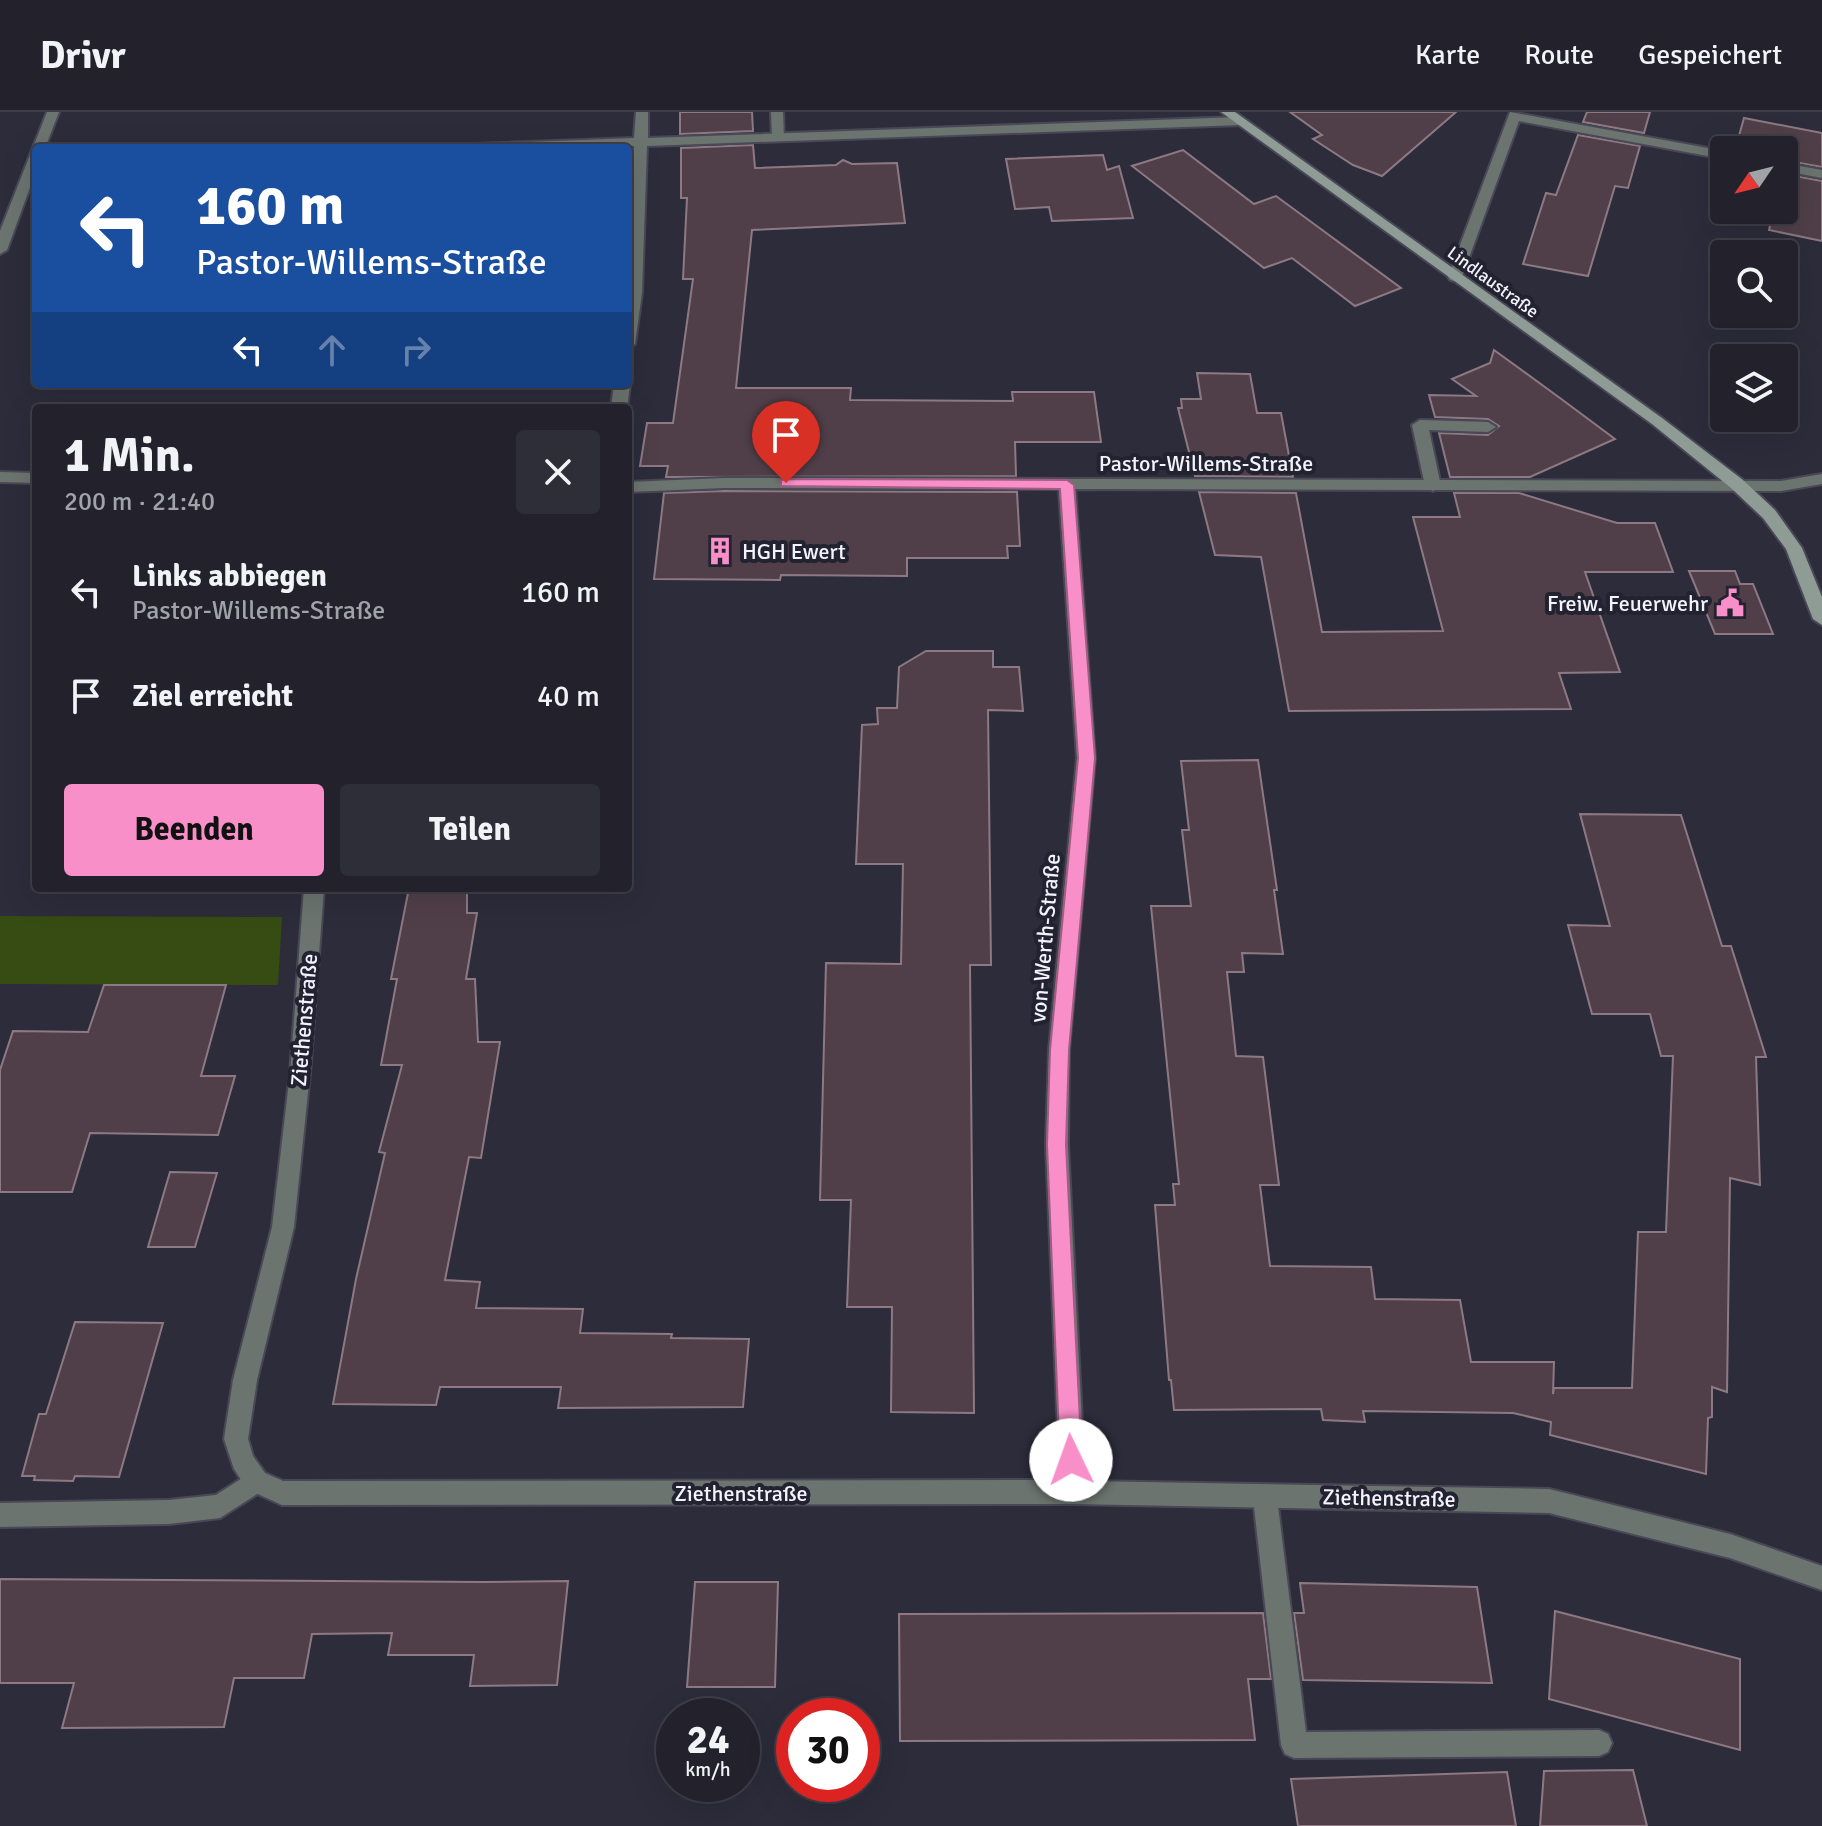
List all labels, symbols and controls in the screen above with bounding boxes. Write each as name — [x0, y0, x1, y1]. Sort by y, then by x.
text: Drivr — [40, 32, 126, 79]
text: Karte — [1415, 38, 1480, 72]
text: Route — [1524, 38, 1594, 72]
text: Gespeichert — [1638, 38, 1782, 72]
north arrow — [1710, 136, 1798, 224]
map controls — [1710, 136, 1798, 432]
text: 160 m — [196, 171, 344, 240]
icon: left — [64, 176, 168, 280]
text: Pastor-Willems-Straße — [196, 240, 547, 285]
button: search — [1710, 240, 1798, 328]
street label: Lindlaustraße — [1443, 241, 1543, 323]
icon: left — [226, 328, 270, 372]
icon: ahead — [310, 328, 354, 372]
icon: right — [394, 328, 438, 372]
button: layers — [1710, 344, 1798, 432]
pin — [752, 401, 820, 483]
icon: arrive — [764, 413, 808, 457]
text: 1 Min. — [64, 426, 195, 485]
button: close — [516, 430, 600, 514]
street label: Pastor-Willems-Straße — [1099, 450, 1313, 477]
text: 200 m · 21:40 — [64, 486, 215, 518]
building icon: HGH Ewert — [705, 536, 735, 566]
place label: HGH Ewert — [742, 538, 846, 565]
text: Links abbiegen — [132, 558, 327, 595]
icon: left — [64, 570, 108, 614]
text: 160 m — [521, 574, 600, 611]
public building icon: Freiw. Feuerwehr — [1715, 588, 1745, 618]
place label: Freiw. Feuerwehr — [1547, 590, 1708, 617]
text: Pastor-Willems-Straße — [132, 595, 385, 627]
icon: arrive — [64, 674, 108, 718]
text: Ziel erreicht — [132, 678, 293, 715]
text: 40 m — [537, 678, 600, 715]
button: Beenden — [64, 784, 324, 876]
button: Teilen — [340, 784, 600, 876]
street label: von-Werth-Straße — [1024, 852, 1066, 1024]
street label: Ziethenstraße — [285, 952, 323, 1088]
position arrow — [1029, 1418, 1113, 1502]
street label: Ziethenstraße — [674, 1480, 808, 1507]
street label: Ziethenstraße — [1322, 1483, 1456, 1513]
speed limit sign: 30 — [776, 1698, 880, 1802]
text: 24 — [686, 1715, 730, 1765]
text: km/h — [685, 1757, 731, 1782]

